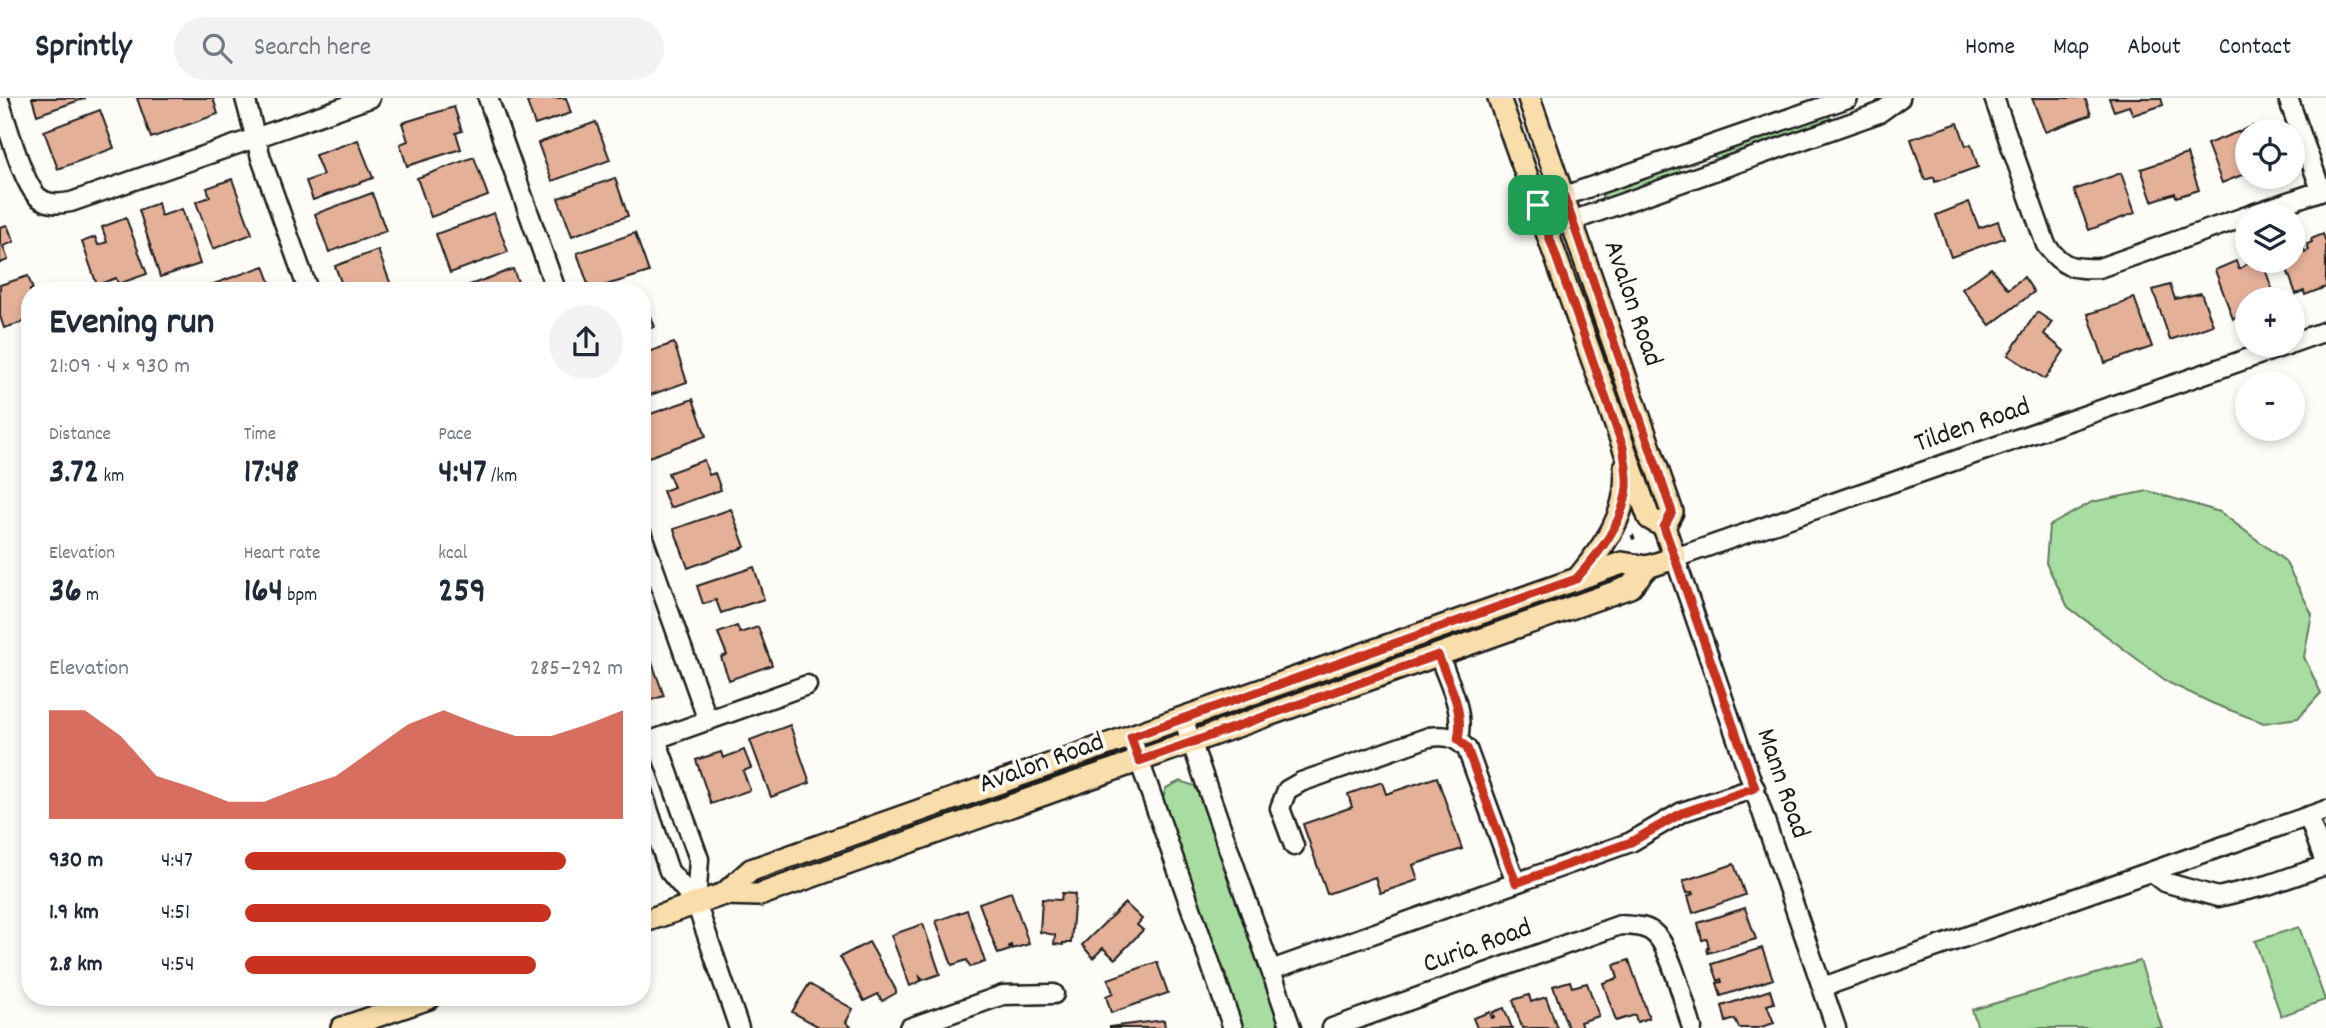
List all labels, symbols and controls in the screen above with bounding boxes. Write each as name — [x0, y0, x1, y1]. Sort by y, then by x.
search box — [174, 17, 664, 80]
text: Sprintly — [35, 25, 132, 72]
icon: search — [198, 29, 236, 67]
text: Search here — [254, 30, 371, 67]
text: Home — [1965, 31, 2015, 65]
text: Map — [2053, 31, 2089, 65]
text: About — [2127, 31, 2181, 65]
text: Contact — [2219, 31, 2291, 65]
map controls — [2235, 119, 2305, 441]
button: locate — [2235, 119, 2305, 189]
pin — [1508, 175, 1568, 235]
icon: arrive — [1519, 186, 1557, 224]
button: layers — [2235, 203, 2305, 273]
street label: Avalon Road — [1591, 236, 1671, 372]
button: + — [2235, 287, 2305, 357]
text: Evening run — [49, 297, 214, 352]
button: share — [549, 305, 623, 379]
text: 21:09 · 4 × 930 m — [49, 351, 190, 384]
button: − — [2235, 371, 2305, 441]
street label: Tilden Road — [1910, 389, 2036, 465]
text: Distance — [49, 422, 111, 449]
text: Time — [244, 422, 276, 449]
text: Pace — [438, 422, 472, 449]
text: 3.72 — [49, 449, 99, 499]
text: 17:48 — [244, 449, 299, 499]
text: 4:47 — [438, 449, 487, 499]
text: km — [99, 464, 124, 491]
text: /km — [487, 464, 517, 491]
text: Elevation — [49, 541, 115, 568]
text: Heart rate — [244, 541, 320, 568]
text: kcal — [438, 541, 467, 568]
text: 36 — [49, 568, 82, 618]
text: 164 — [244, 568, 283, 618]
text: 259 — [438, 568, 486, 618]
text: m — [82, 583, 99, 610]
text: bpm — [283, 583, 317, 610]
text: Elevation — [49, 653, 129, 686]
text: 285–292 m — [530, 653, 623, 686]
street label: Avalon Road — [974, 724, 1110, 806]
street label: Mann Road — [1744, 724, 1818, 844]
text: 930 m — [49, 845, 103, 878]
text: 4:47 — [161, 845, 193, 878]
text: 1.9 km — [49, 897, 99, 930]
text: 4:51 — [161, 897, 190, 930]
street label: Curia Road — [1418, 910, 1538, 986]
text: 2.8 km — [49, 949, 103, 982]
text: 4:54 — [161, 949, 195, 982]

